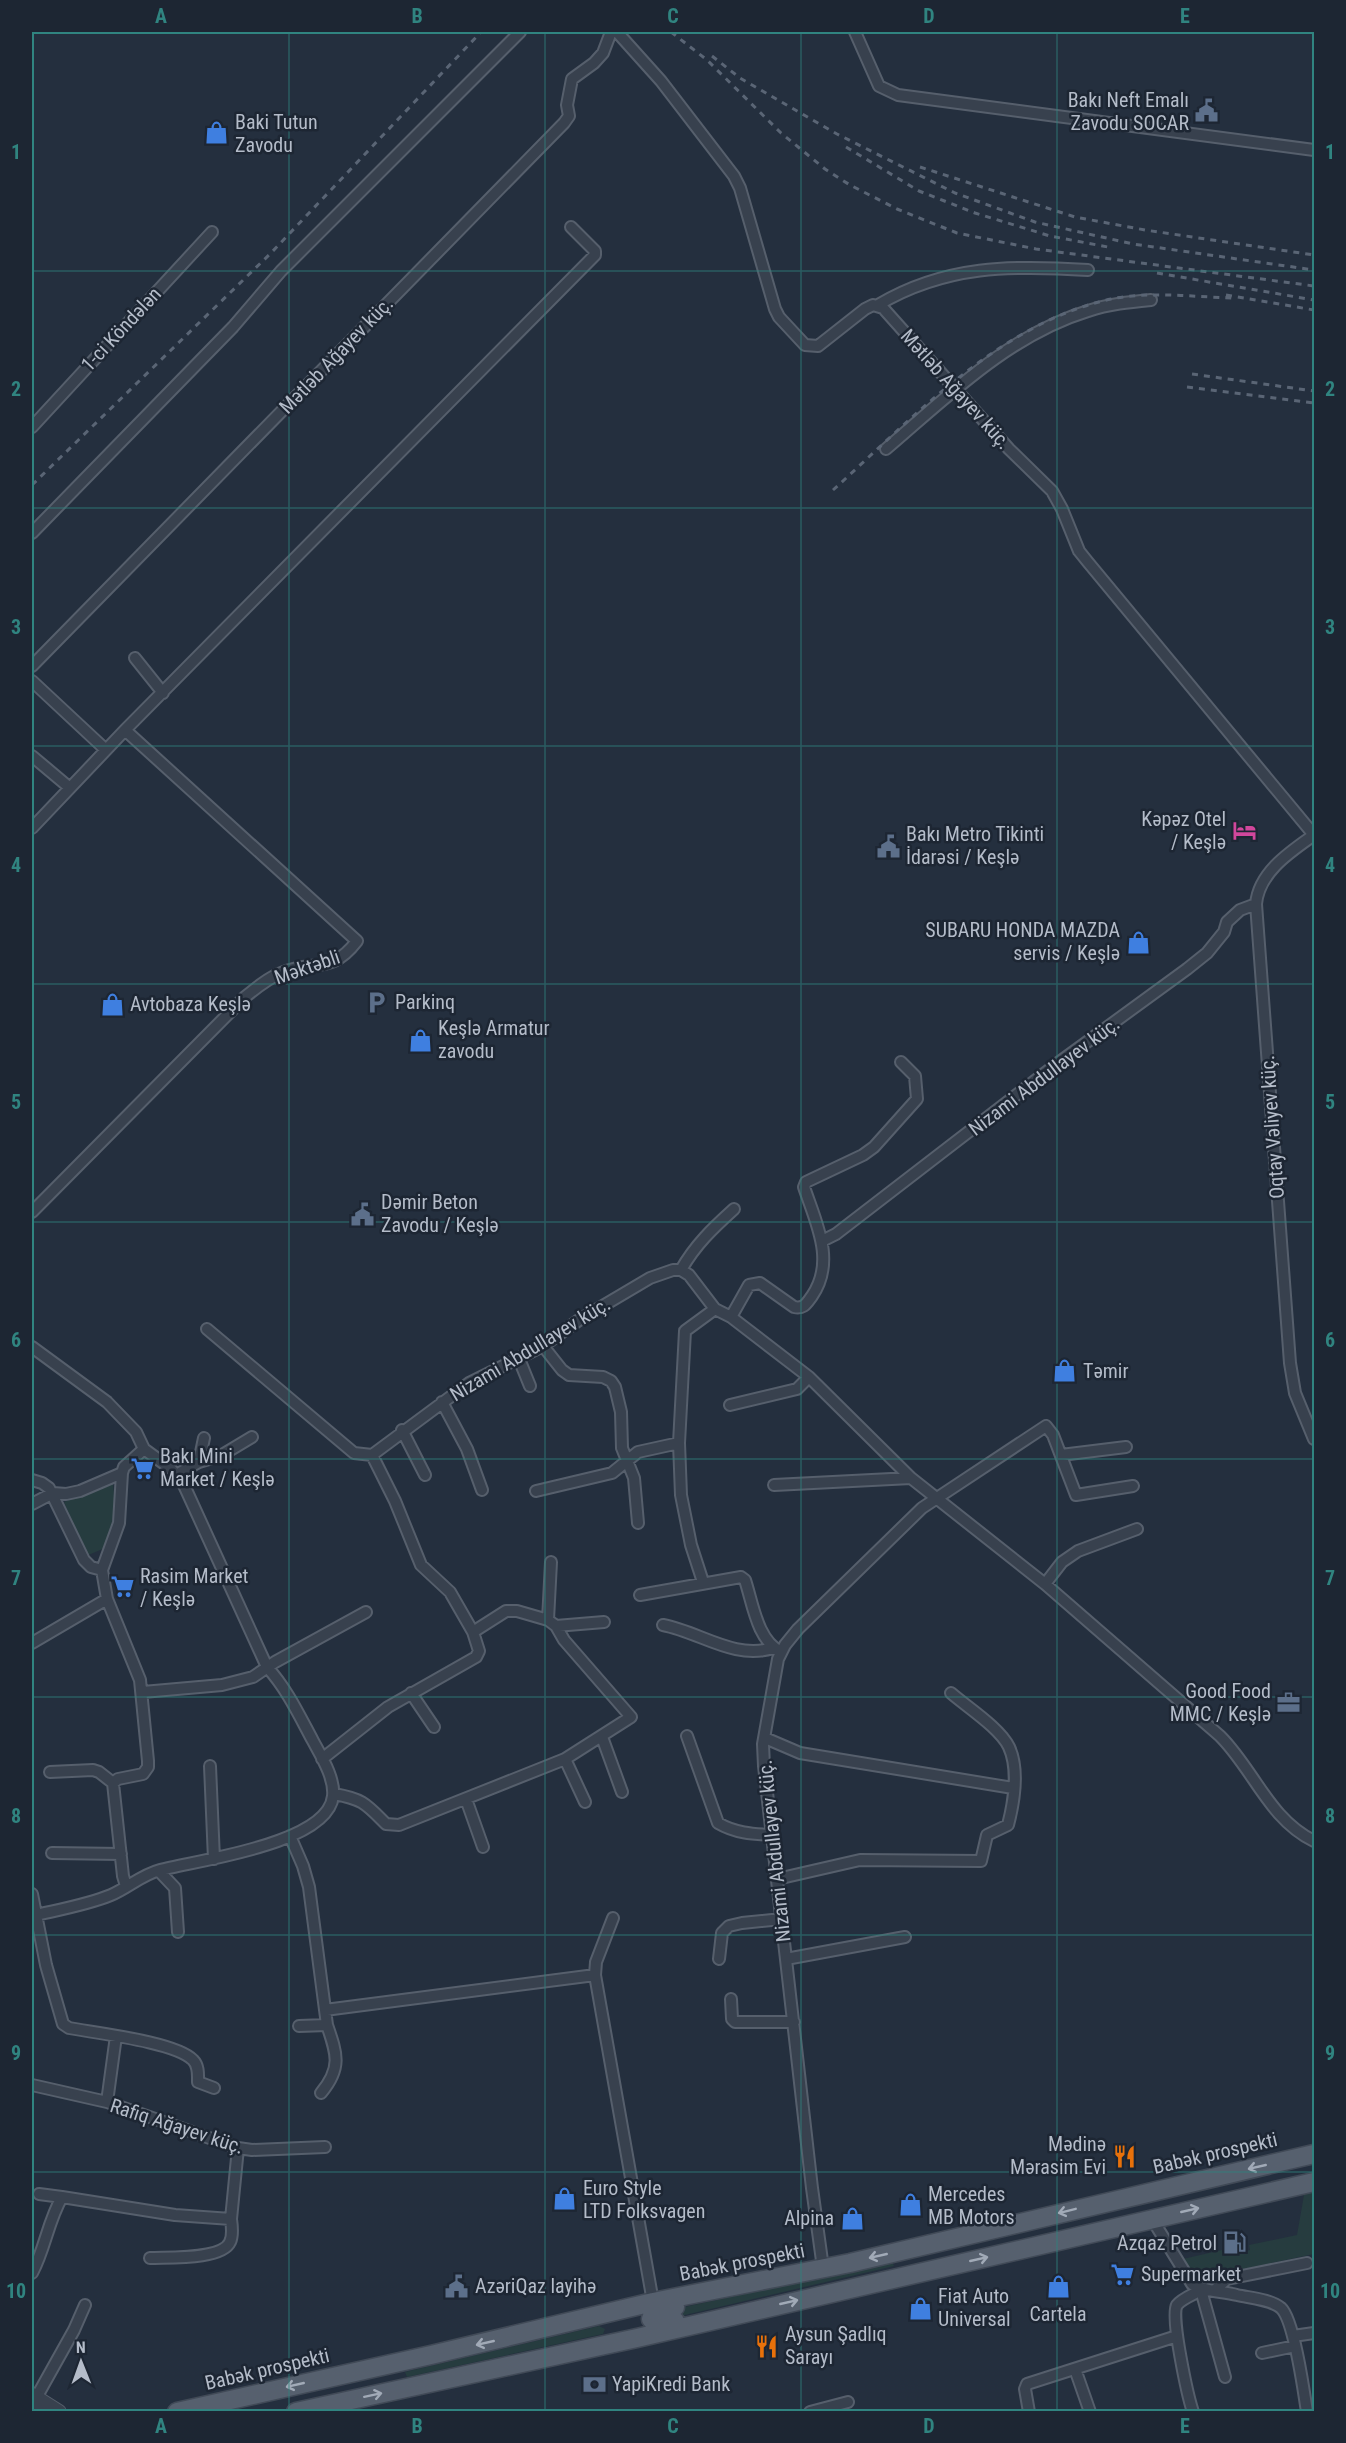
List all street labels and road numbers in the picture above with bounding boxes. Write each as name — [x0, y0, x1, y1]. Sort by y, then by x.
street label: 1-ci Köndələn — [76, 282, 166, 376]
street label: Mətləb Ağayev küç. — [274, 292, 398, 418]
street label: Mətləb Ağayev küç. — [896, 324, 1016, 454]
street label: Məktəbli — [271, 945, 343, 989]
street label: Nizami Abdullayev küç. — [964, 1011, 1124, 1141]
street label: Oqtay Vəliyev küç. — [1255, 1054, 1289, 1200]
street label: Nizami Abdullayev küç. — [445, 1292, 615, 1406]
street label: Nizami Abdullayev küç. — [753, 1759, 795, 1943]
street label: Rafiq Ağayev küç. — [107, 2093, 247, 2159]
street label: Babək prospekti — [1150, 2127, 1280, 2179]
street label: Babək prospekti — [677, 2238, 807, 2286]
street label: Babək prospekti — [202, 2343, 332, 2395]

